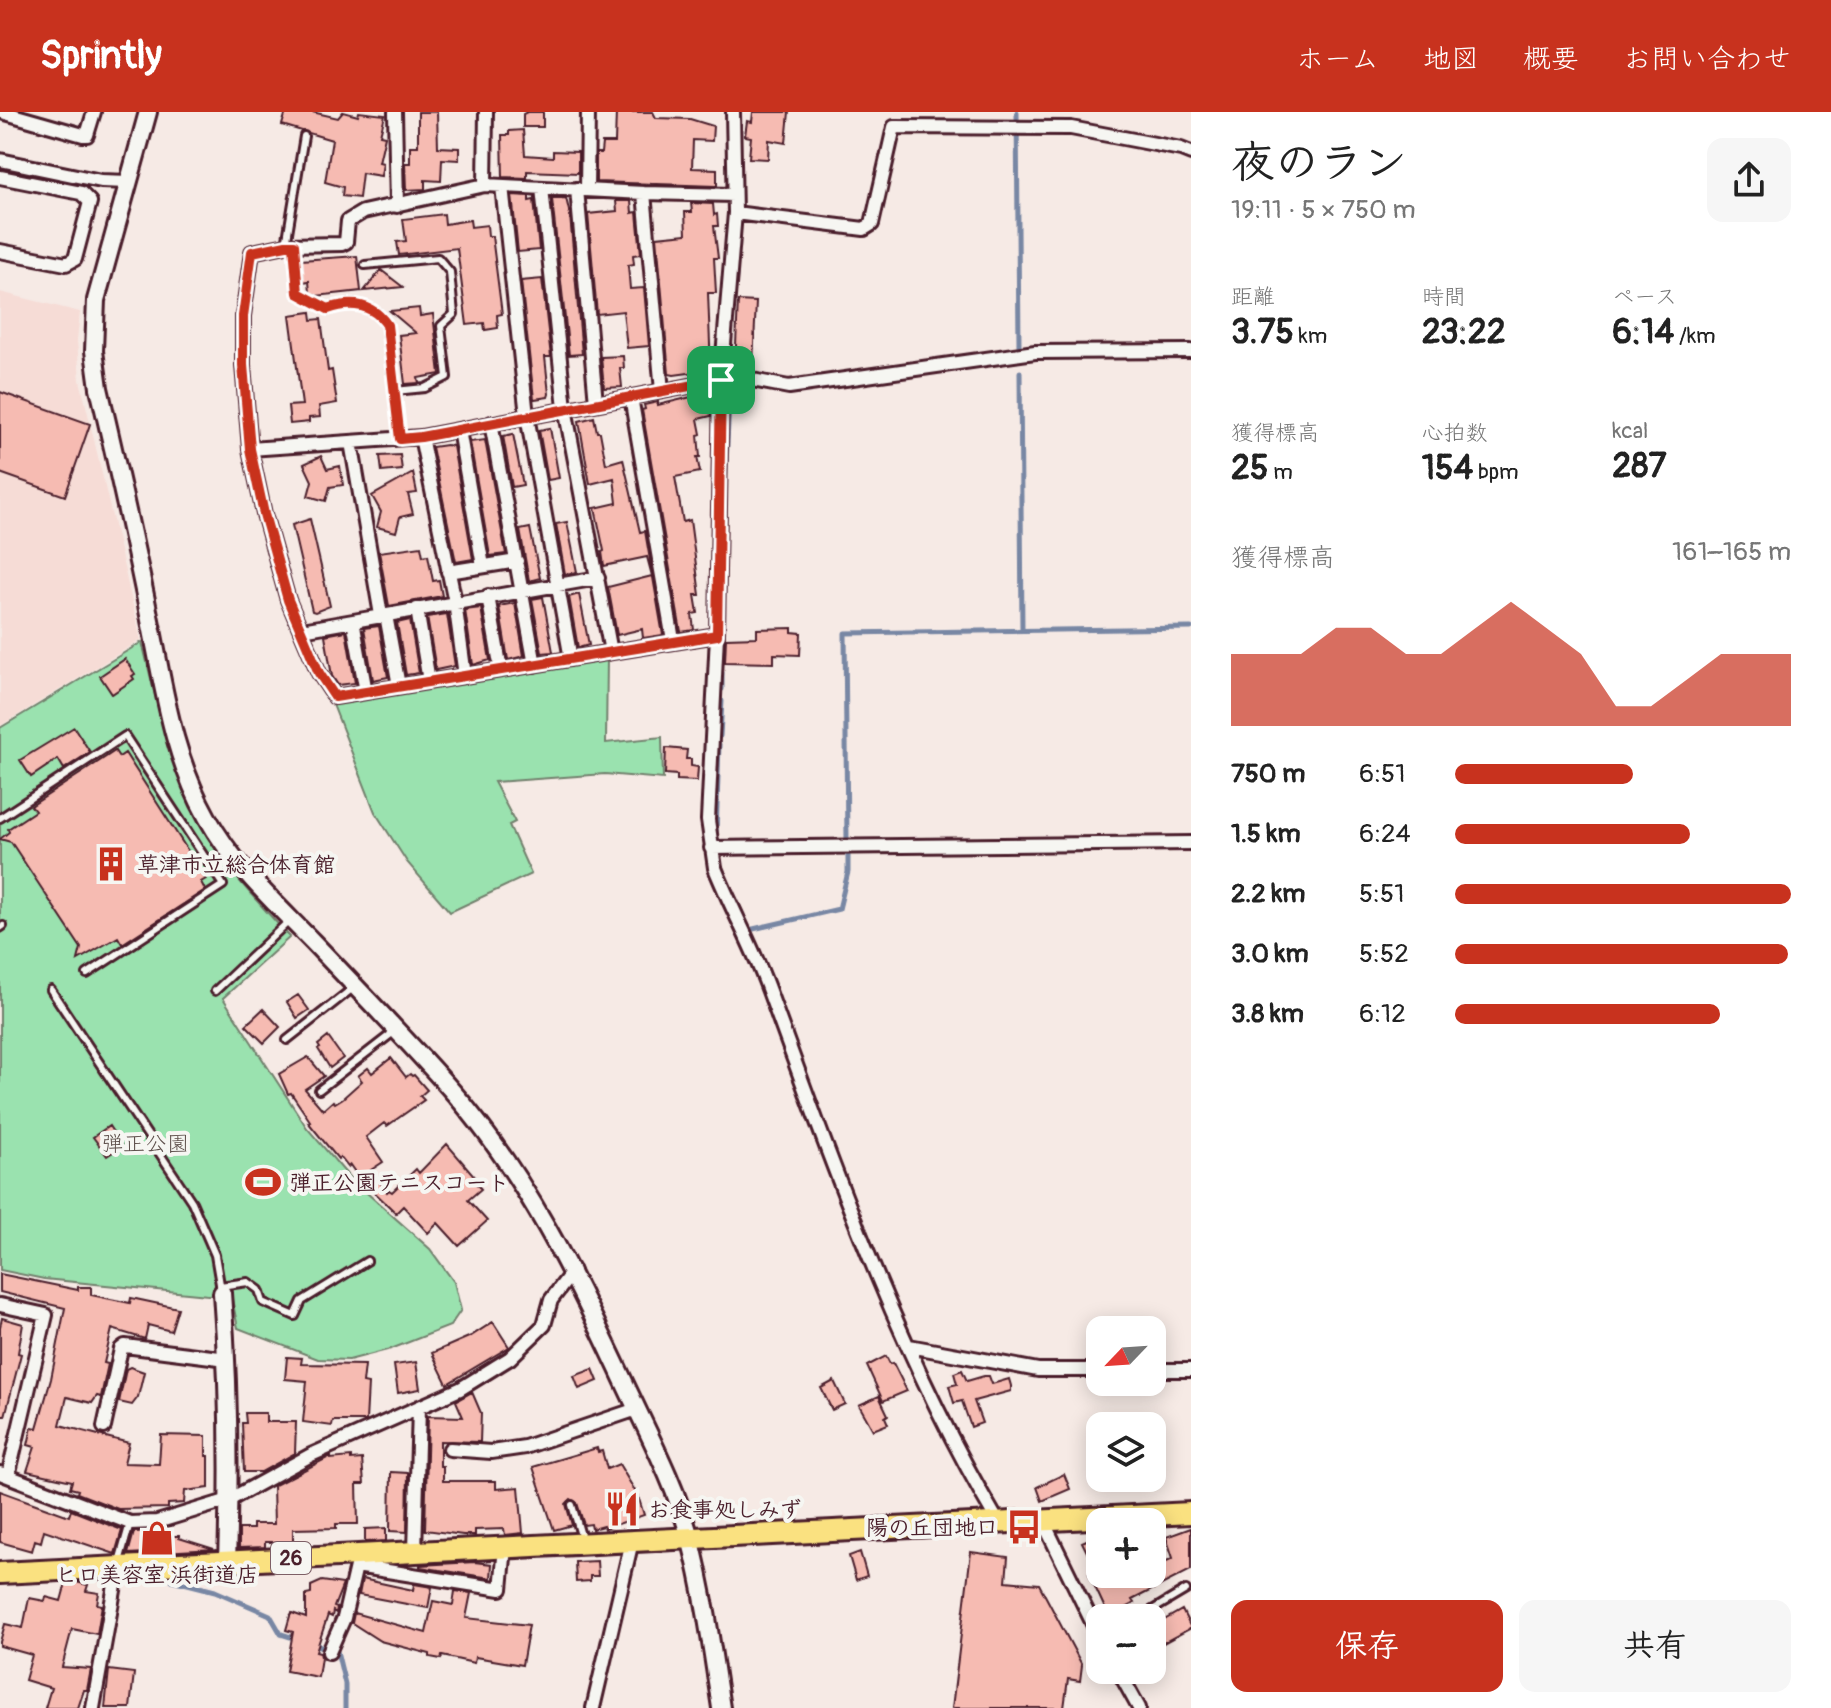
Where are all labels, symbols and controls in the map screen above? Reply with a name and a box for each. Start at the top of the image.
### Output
text: Sprintly [40,32,162,80]
text: ホーム [1296,42,1379,77]
text: 地図 [1423,42,1479,77]
text: 概要 [1523,42,1579,77]
text: お問い合わせ [1623,42,1791,77]
text: 夜のラン [1231,136,1407,191]
button: share [1707,138,1791,222]
text: 19:11 · 5 × 750 m [1231,194,1416,226]
text: 距離 [1231,283,1275,311]
text: 時間 [1422,283,1466,311]
text: ペース [1612,283,1677,311]
text: 3.75 [1231,311,1294,354]
text: 23:22 [1422,311,1506,354]
text: 6:14 [1612,311,1674,354]
text: km [1294,322,1327,350]
text: /km [1674,322,1716,350]
pin [687,346,755,414]
icon: arrive [699,358,743,402]
text: kcal [1612,417,1648,445]
text: 獲得標高 [1231,419,1319,447]
text: 心拍数 [1422,419,1488,447]
text: 287 [1612,445,1666,488]
text: 25 [1231,447,1268,490]
text: 154 [1422,447,1473,490]
text: m [1268,458,1293,486]
text: bpm [1473,458,1519,486]
text: 161–165 m [1672,536,1791,568]
text: 獲得標高 [1231,542,1335,574]
text: 750 m [1231,758,1305,790]
text: 6:51 [1359,758,1405,790]
text: 1.5 km [1231,818,1301,850]
text: 6:24 [1359,818,1411,850]
building icon: 草津市立総合体育館 [92,845,130,883]
place label: 草津市立総合体育館 [137,851,335,879]
text: 2.2 km [1231,878,1305,910]
text: 5:51 [1359,878,1404,910]
text: 3.0 km [1231,938,1309,970]
text: 5:52 [1359,938,1409,970]
text: 3.8 km [1231,998,1304,1030]
text: 6:12 [1359,998,1406,1030]
park label: 弾正公園 [101,1130,189,1158]
sports icon: 弾正公園テニスコート [244,1163,282,1201]
place label: 弾正公園テニスコート [289,1169,509,1197]
north arrow [1086,1316,1166,1396]
map controls [1086,1316,1166,1684]
button: layers [1086,1412,1166,1492]
restaurant icon: お食事処しみず [603,1490,641,1528]
place label: お食事処しみず [648,1496,802,1524]
bus stop icon: 陽の丘団地口 [1005,1508,1043,1546]
button: + [1086,1508,1166,1588]
place label: 陽の丘団地口 [866,1514,998,1542]
shop icon: ヒロ美容室 浜街道店 [138,1519,176,1557]
road number: 26 [271,1542,311,1574]
place label: ヒロ美容室 浜街道店 [56,1561,258,1589]
button: 保存 [1231,1600,1503,1692]
button: 共有 [1519,1600,1791,1692]
button: − [1086,1604,1166,1684]

